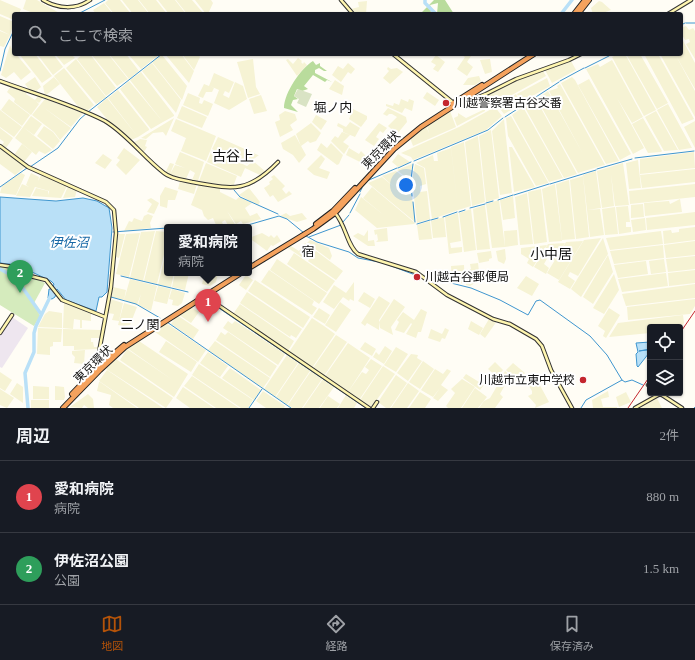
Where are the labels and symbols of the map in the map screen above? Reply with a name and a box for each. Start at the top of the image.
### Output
place label: 川越警察署古谷交番 [454,96,562,110]
marker: 川越警察署古谷交番 [441,98,451,108]
district label: 堀ノ内 [313,100,353,115]
street label: 東京環状 [359,128,403,172]
district label: 古谷上 [212,149,254,164]
your location [396,175,416,195]
water label: 伊佐沼 [49,235,90,250]
district label: 宿 [301,244,315,259]
district label: 小中居 [530,247,572,262]
pin: 2 [7,260,33,293]
place label: 川越古谷郵便局 [425,270,509,284]
marker: 川越古谷郵便局 [412,272,422,282]
pin: 1 [195,289,221,322]
district label: 二ノ関 [120,317,160,332]
street label: 東京環状 [71,342,115,386]
place label: 川越市立東中学校 [479,373,575,387]
marker: 川越市立東中学校 [578,375,588,385]

